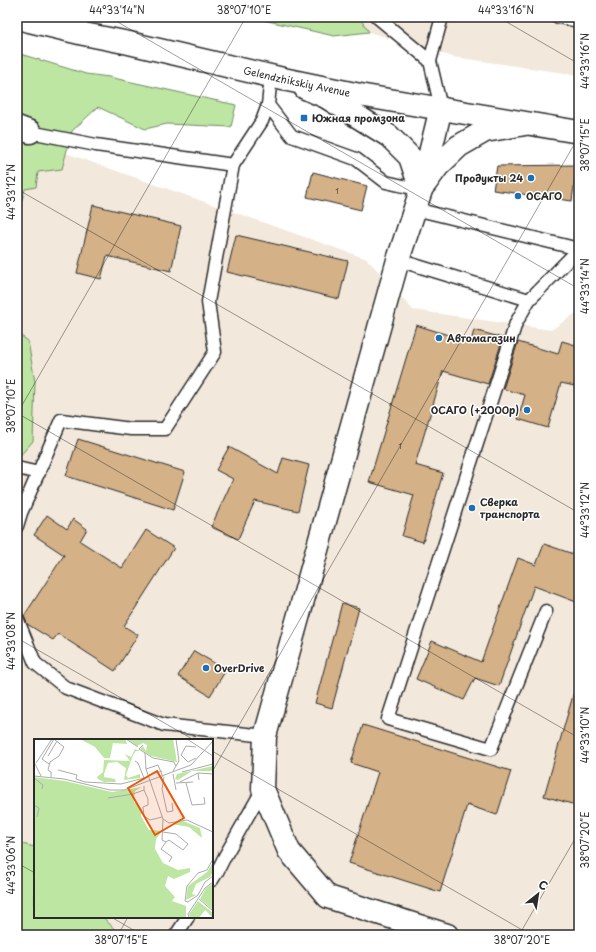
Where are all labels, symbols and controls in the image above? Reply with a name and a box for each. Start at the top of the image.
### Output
text: 44°33'14"N [89,2,145,17]
text: 38°07'10"E [217,2,271,17]
text: 44°33'16"N [478,2,534,17]
text: 44°33'16"N [577,33,592,89]
street label: Gelendzhikskiy Avenue [242,62,352,100]
place label: Южная промзона [312,110,405,125]
marker: Южная промзона [299,113,309,123]
text: 38°07'15"E [577,118,592,172]
text: 44°33'12"N [3,164,18,220]
place label: Продукты 24 [455,170,523,185]
marker: Продукты 24 [526,173,536,183]
house number: 1 [335,185,339,197]
place label: ОСАГО [526,188,562,203]
marker: ОСАГО [513,191,523,201]
text: 44°33'14"N [577,258,592,314]
place label: Автомагазин [447,330,516,345]
marker: Автомагазин [434,333,444,343]
text: 38°07'10"E [3,379,18,433]
place label: ОСАГО (+2000р) [431,402,519,417]
marker: ОСАГО (+2000р) [522,405,532,415]
house number: 1 [398,440,402,452]
text: 44°33'12"N [577,482,592,538]
place label: Сверка транспорта [480,494,540,521]
marker: Сверка транспорта [467,503,477,513]
text: 44°33'08"N [3,612,18,670]
place label: OverDrive [214,660,265,675]
marker: OverDrive [201,663,211,673]
text: 44°33'10"N [577,707,592,763]
inset map [34,739,213,918]
text: 38°07'20"E [577,812,592,868]
text: 44°33'06"N [3,835,18,894]
north arrow [518,874,558,914]
text: С [535,875,551,894]
text: 38°07'15"E [94,932,148,947]
text: 38°07'20"E [494,932,550,947]

